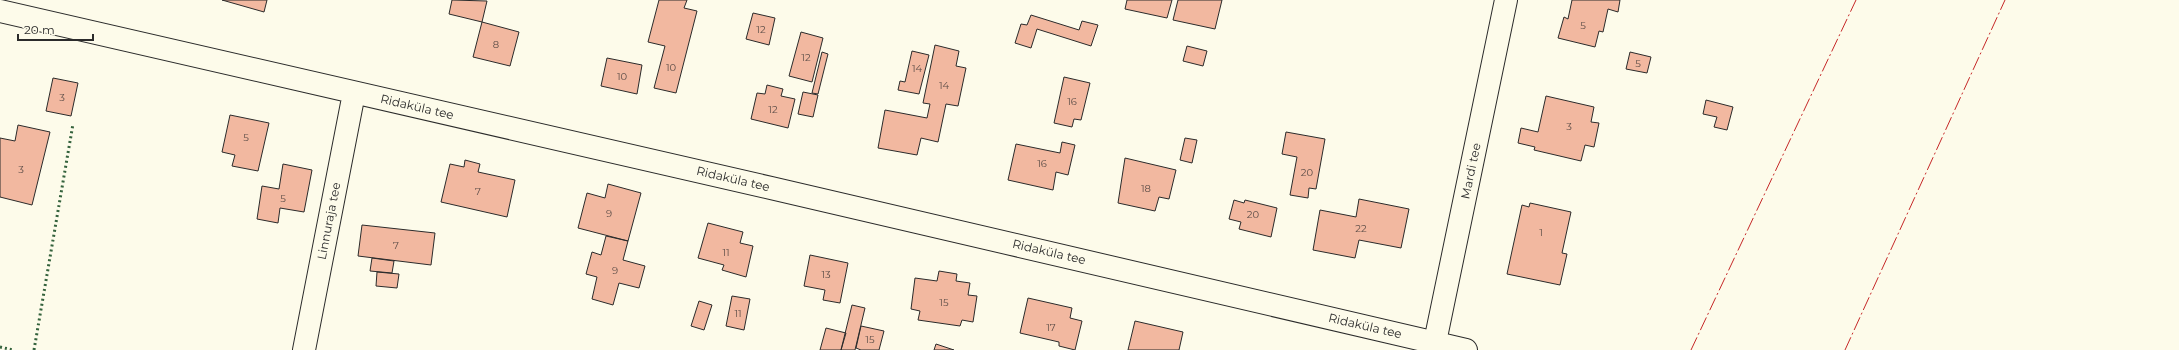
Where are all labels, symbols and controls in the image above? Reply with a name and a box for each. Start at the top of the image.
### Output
scale bar [18,16,93,42]
house number: 5 [1580,19,1586,32]
text: 20 m [24,22,55,37]
house number: 12 [756,23,766,36]
house number: 8 [493,38,499,51]
house number: 12 [801,51,811,64]
house number: 5 [1635,57,1641,70]
house number: 10 [666,61,676,74]
house number: 14 [912,62,922,75]
house number: 10 [617,70,627,83]
house number: 14 [939,79,949,92]
house number: 3 [59,91,65,104]
street label: Ridaküla tee [379,91,455,122]
house number: 16 [1067,95,1077,108]
house number: 12 [768,103,778,116]
house number: 3 [1566,120,1572,133]
house number: 5 [243,131,249,144]
street label: Mardi tee [1457,142,1484,200]
house number: 16 [1037,157,1047,170]
house number: 3 [18,163,24,176]
street label: Ridaküla tee [695,163,771,194]
house number: 20 [1301,166,1314,179]
street label: Linnuraja tee [314,181,343,261]
house number: 18 [1141,182,1151,195]
house number: 7 [475,185,481,198]
house number: 5 [280,192,286,205]
house number: 9 [606,207,612,220]
house number: 20 [1247,208,1260,221]
house number: 22 [1355,222,1367,235]
house number: 1 [1539,226,1543,239]
street label: Ridaküla tee [1011,236,1087,267]
house number: 7 [393,239,399,252]
house number: 11 [722,246,730,259]
house number: 9 [612,264,618,277]
house number: 13 [821,268,831,281]
house number: 15 [939,296,949,309]
house number: 11 [734,307,742,320]
street label: Ridaküla tee [1327,310,1403,341]
house number: 17 [1046,321,1056,334]
house number: 15 [865,333,875,346]

